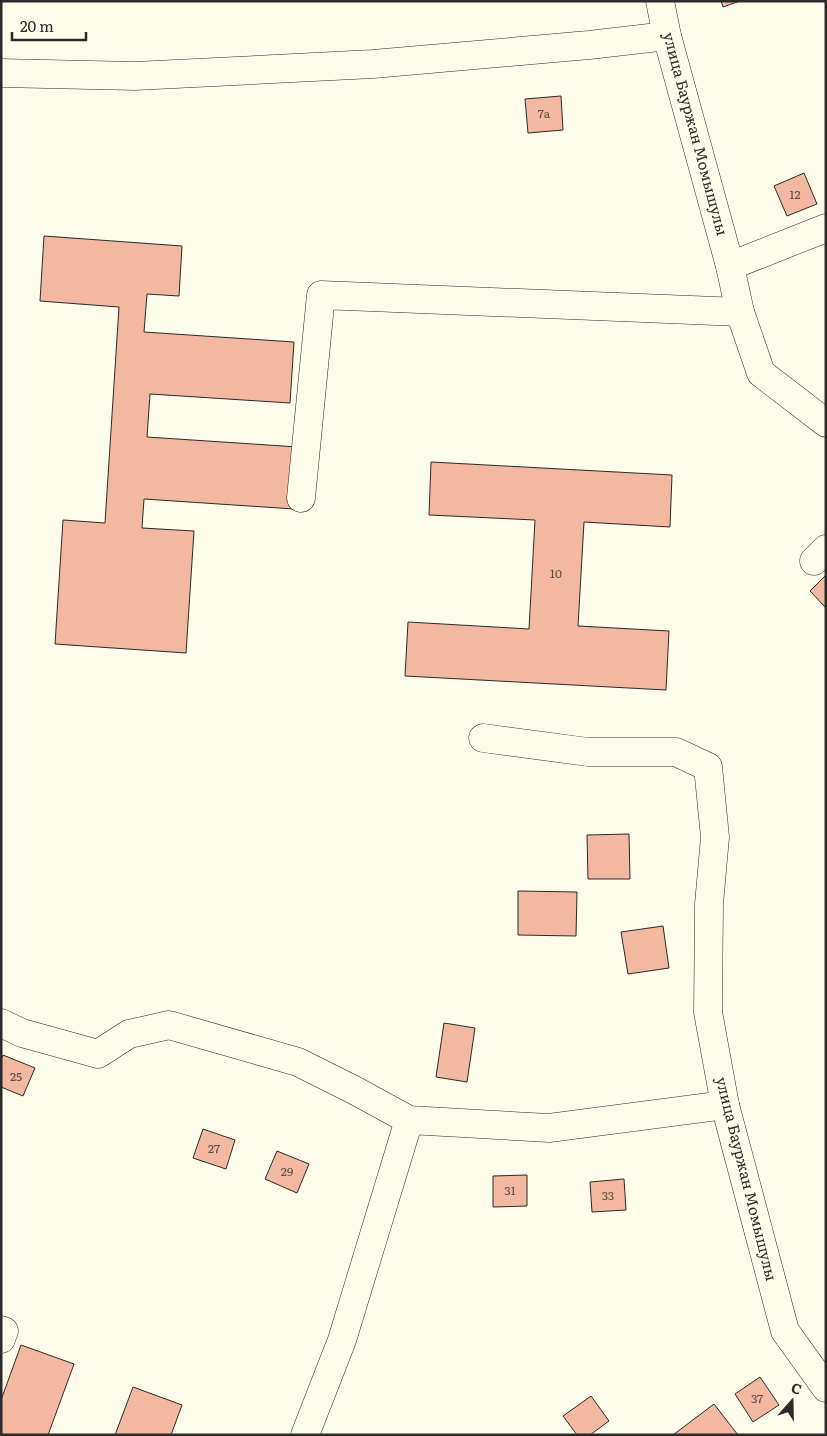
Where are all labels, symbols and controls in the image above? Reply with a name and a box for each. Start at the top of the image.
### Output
scale bar [12,10,86,42]
text: 20 m [20,14,54,37]
street label: улица Бауржан Момышулы [658,29,735,238]
house number: 7а [538,104,551,122]
house number: 12 [790,185,800,203]
house number: 10 [550,564,562,582]
house number: 25 [10,1067,22,1085]
street label: улица Бауржан Момышулы [711,1074,784,1283]
house number: 27 [208,1139,220,1157]
house number: 29 [281,1162,293,1180]
house number: 31 [504,1181,516,1199]
house number: 33 [602,1186,614,1204]
north arrow [767,1376,817,1426]
text: С [789,1377,805,1399]
house number: 37 [751,1389,763,1407]

